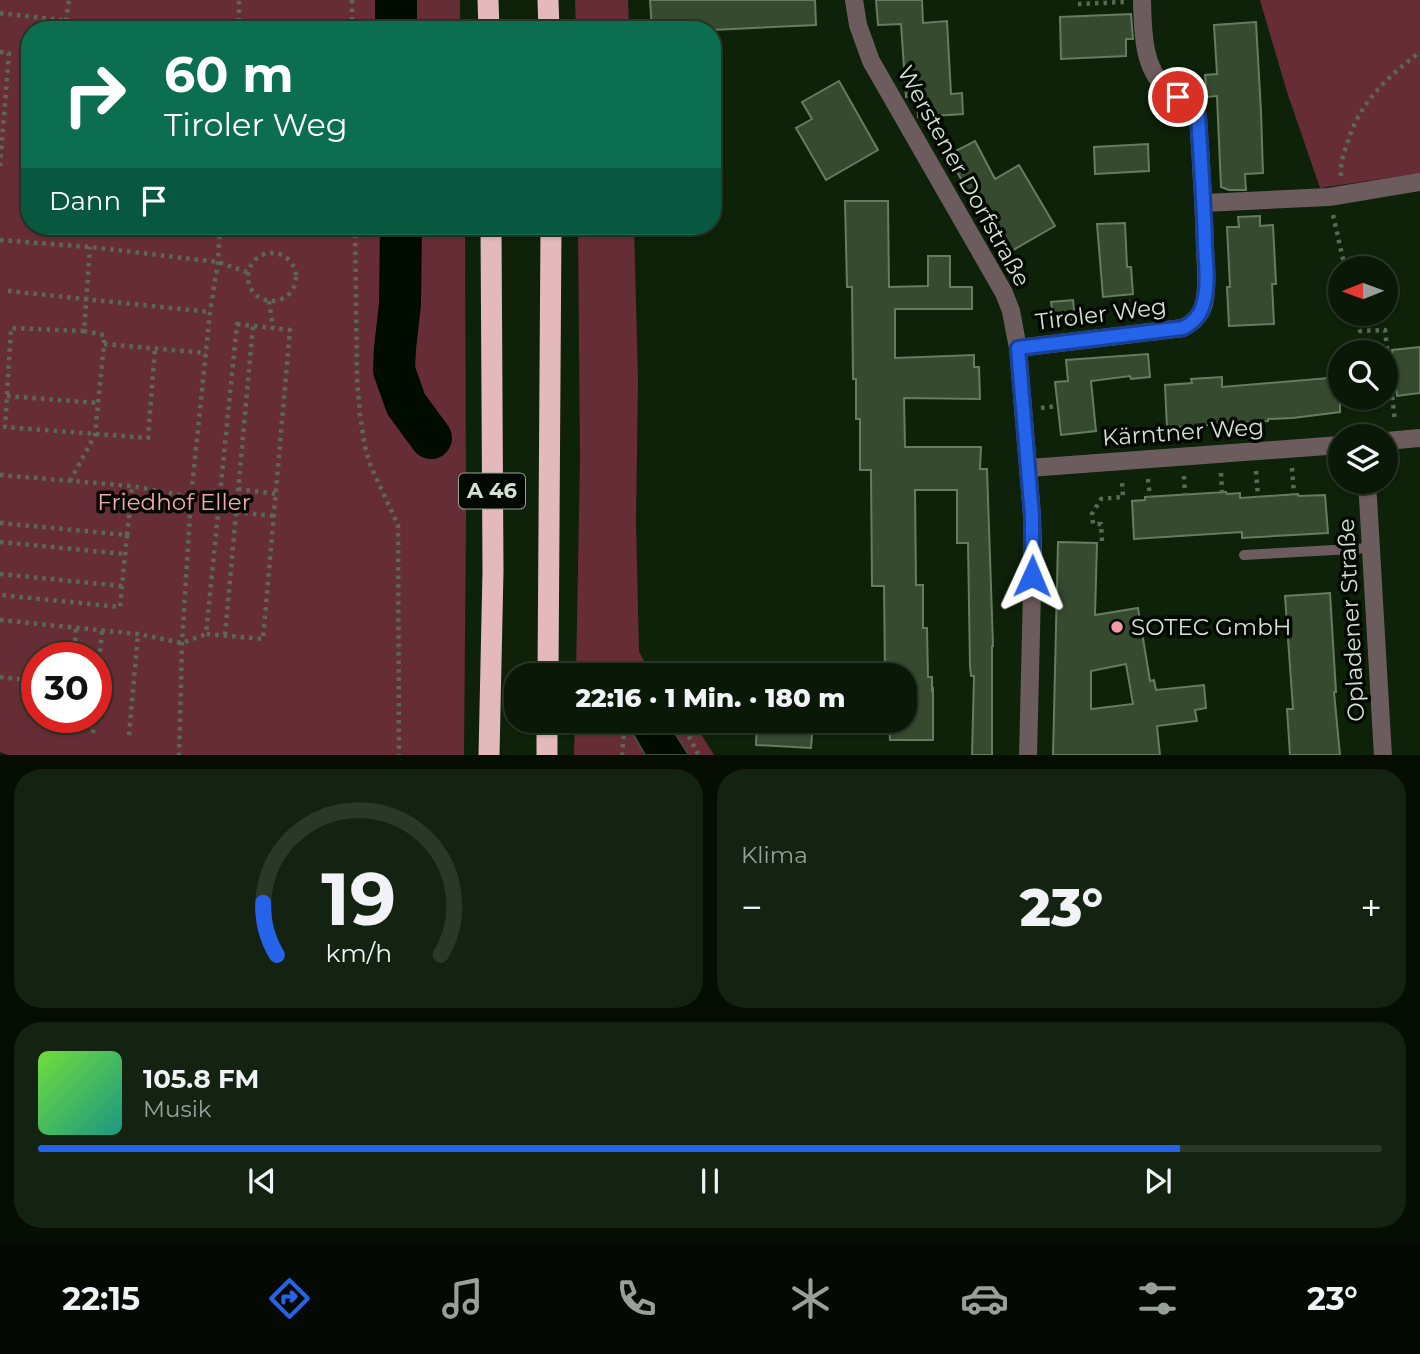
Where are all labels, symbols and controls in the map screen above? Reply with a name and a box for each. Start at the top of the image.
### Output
text: 60 m [164,45,294,104]
icon: right [49,49,140,140]
street label: Werstener Dorfstraße [892,61,1036,291]
pin [1148,67,1208,127]
icon: arrive [1159,78,1197,116]
text: Tiroler Weg [164,105,348,144]
icon: arrive [135,182,173,220]
text: Dann [49,185,121,217]
north arrow [1328,256,1398,326]
map controls [1328,256,1398,494]
street label: Tiroler Weg [1034,292,1168,336]
button: search [1328,340,1398,410]
street label: Kärntner Weg [1101,412,1265,452]
button: layers [1328,424,1398,494]
road number: A 46 [459,474,525,508]
park label: Friedhof Eller [97,488,251,516]
street label: Opladener Straße [1332,518,1370,722]
position arrow [995,539,1069,613]
place label: SOTEC GmbH [1131,613,1292,641]
marker: SOTEC GmbH [1109,619,1125,635]
speed limit sign: 30 [21,642,112,733]
text: 22:16 · 1 Min. · 180 m [576,682,845,714]
text: Klima [741,841,808,869]
text: 19 [321,855,396,943]
text: 23° [1020,876,1103,939]
text: − [741,884,763,931]
text: + [1360,884,1382,931]
text: km/h [325,937,392,967]
text: 105.8 FM [143,1063,259,1095]
text: Musik [143,1095,212,1123]
icon: previous [243,1162,281,1200]
icon: pause [691,1162,729,1200]
icon: next [1139,1162,1177,1200]
icon: directions [265,1274,314,1323]
icon: music [438,1274,487,1323]
icon: phone [612,1274,661,1323]
icon: climate [786,1274,835,1323]
icon: car [960,1274,1009,1323]
icon: filters [1133,1274,1182,1323]
text: 22:15 [62,1279,140,1318]
text: 23° [1307,1279,1358,1318]

